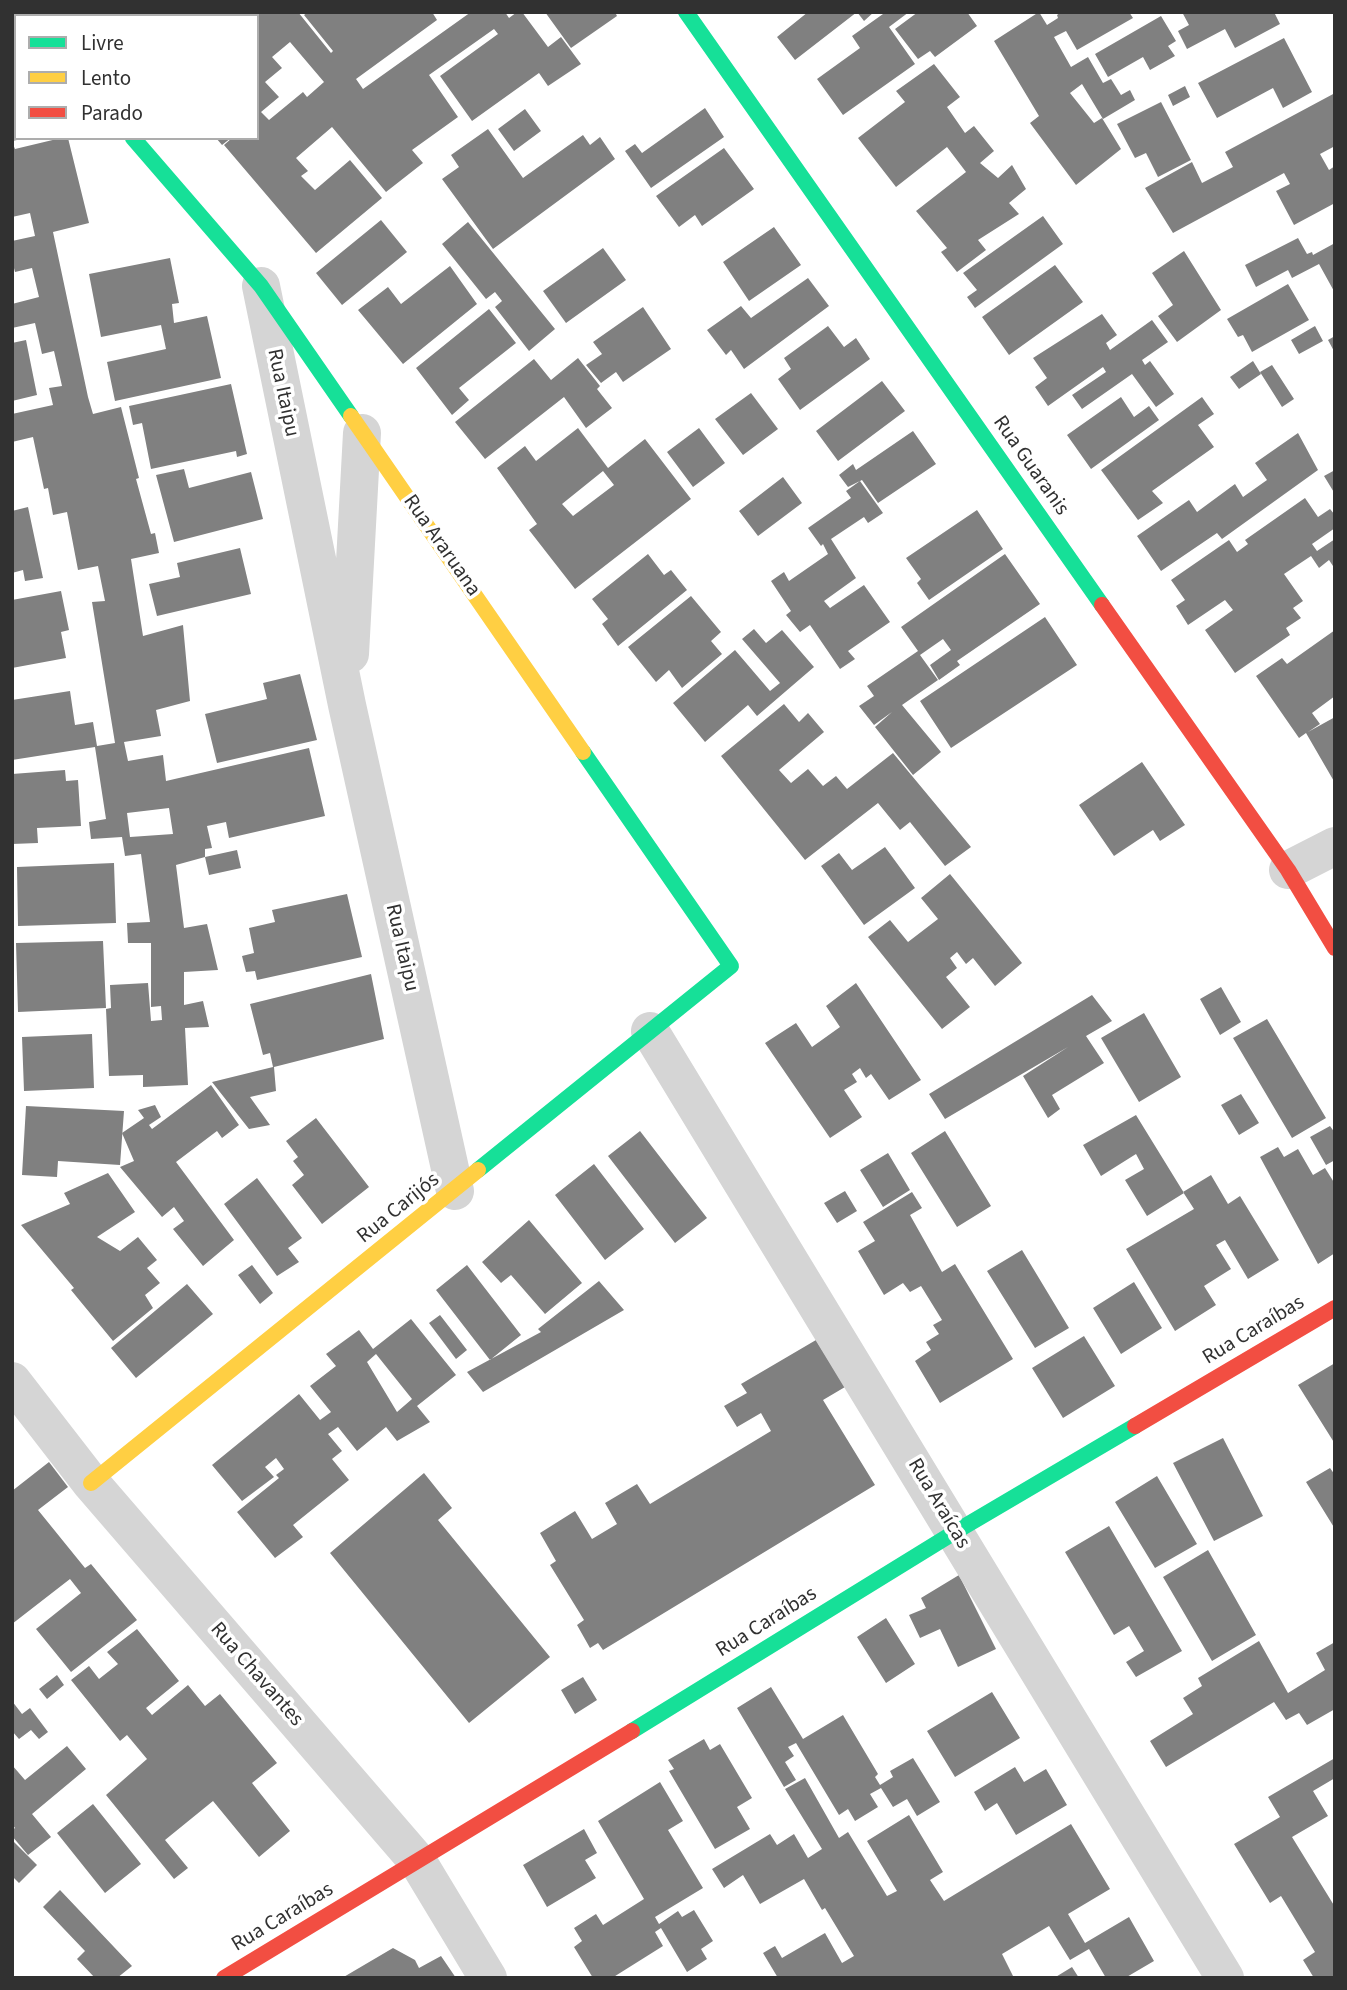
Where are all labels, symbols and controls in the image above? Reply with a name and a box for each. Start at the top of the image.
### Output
legend [14,14,259,140]
text: Livre [81,28,124,58]
text: Lento [81,63,131,93]
text: Parado [81,98,143,128]
street label: Rua Itaipu [260,347,304,439]
street label: Rua Guaranis [986,411,1074,521]
street label: Rua Araruana [397,490,485,602]
street label: Rua Itaipu [379,902,423,994]
street label: Rua Carijós [353,1168,445,1250]
street label: Rua Caraíbas [1199,1291,1309,1371]
street label: Rua Araícas [901,1454,975,1554]
street label: Rua Caraíbas [712,1582,822,1664]
street label: Rua Chavantes [204,1618,308,1732]
street label: Rua Caraíbas [228,1878,338,1958]

